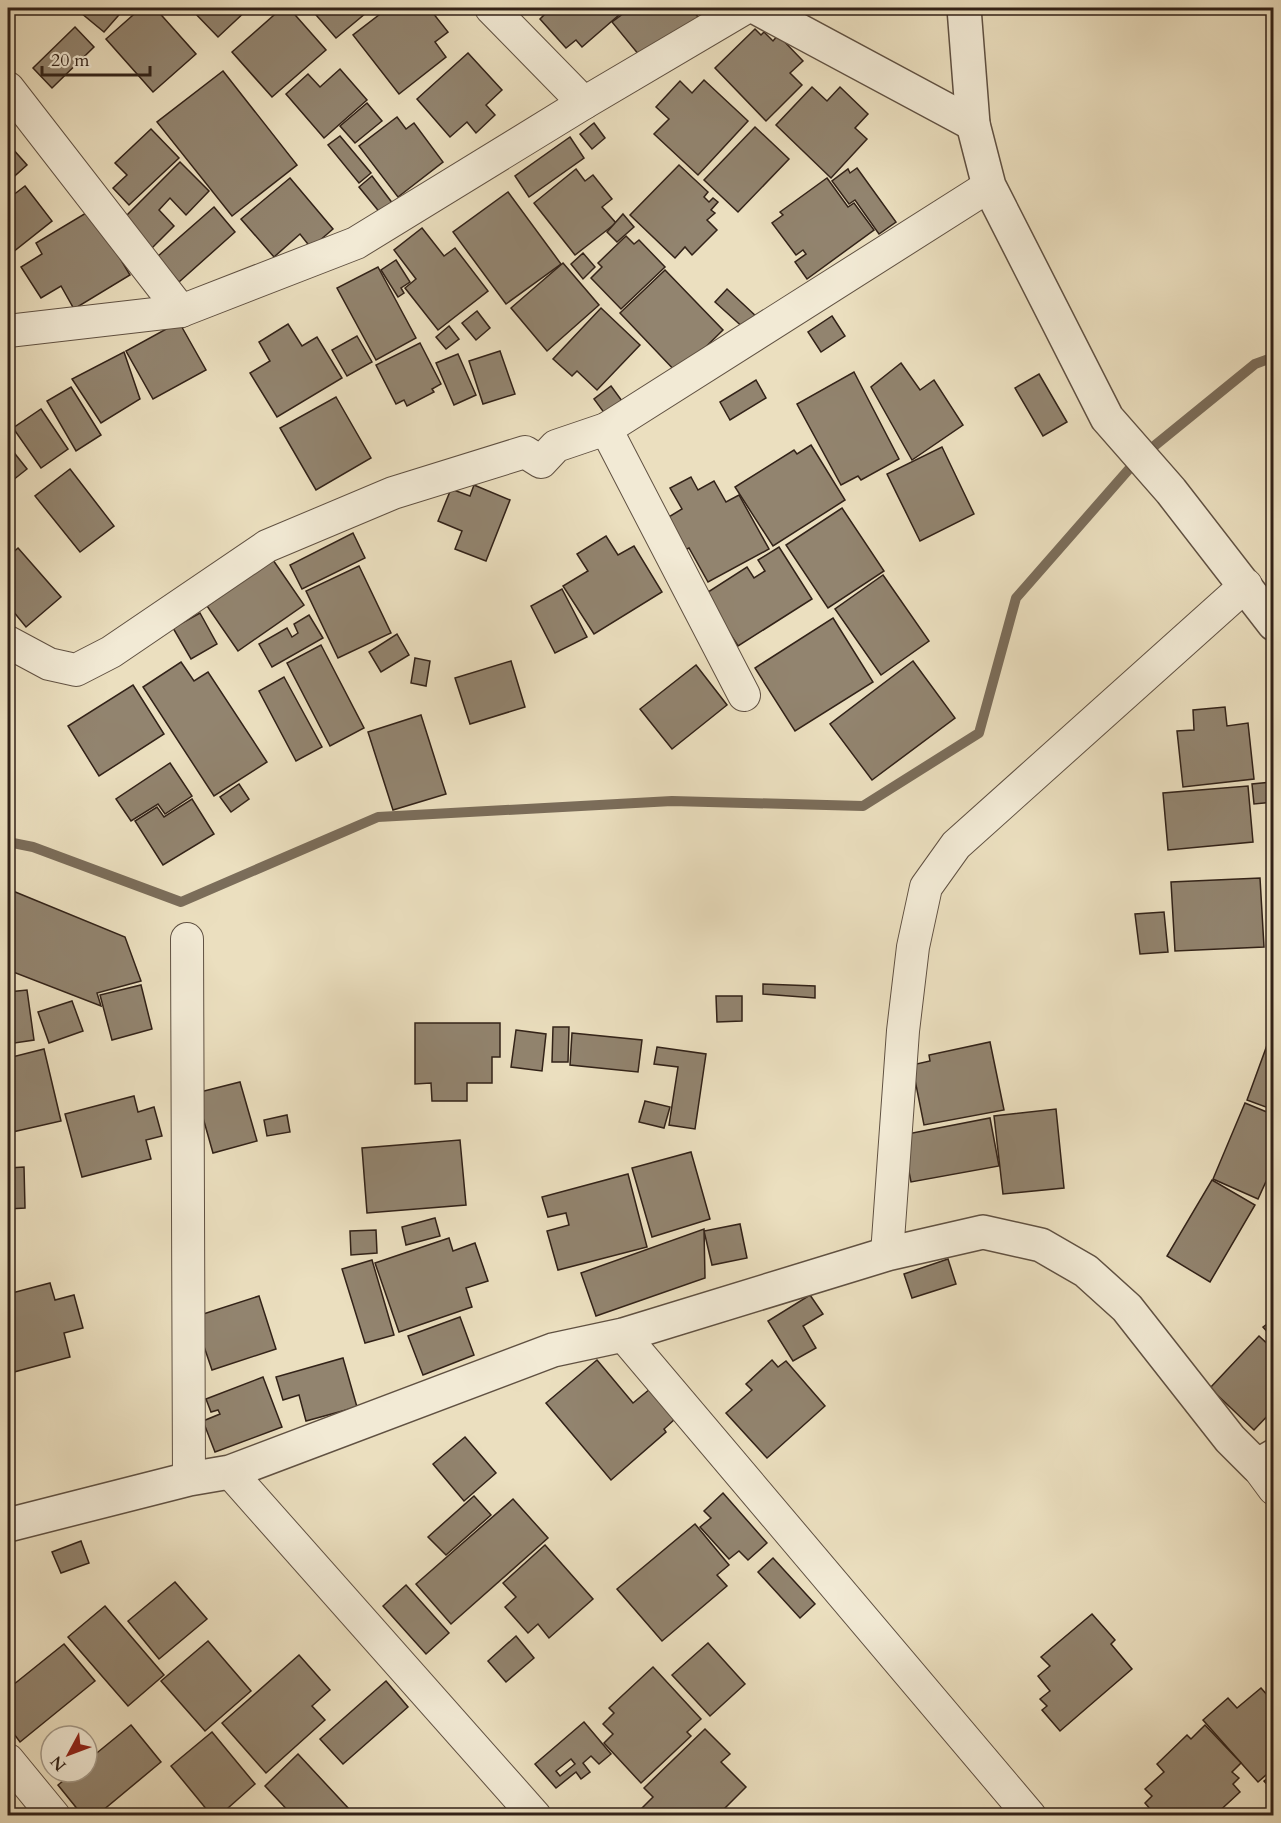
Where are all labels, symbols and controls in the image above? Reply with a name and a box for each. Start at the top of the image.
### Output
scale bar [42,39,150,77]
text: 20 m [51,48,90,73]
north arrow [39,1724,99,1784]
text: N [46,1751,71,1776]

